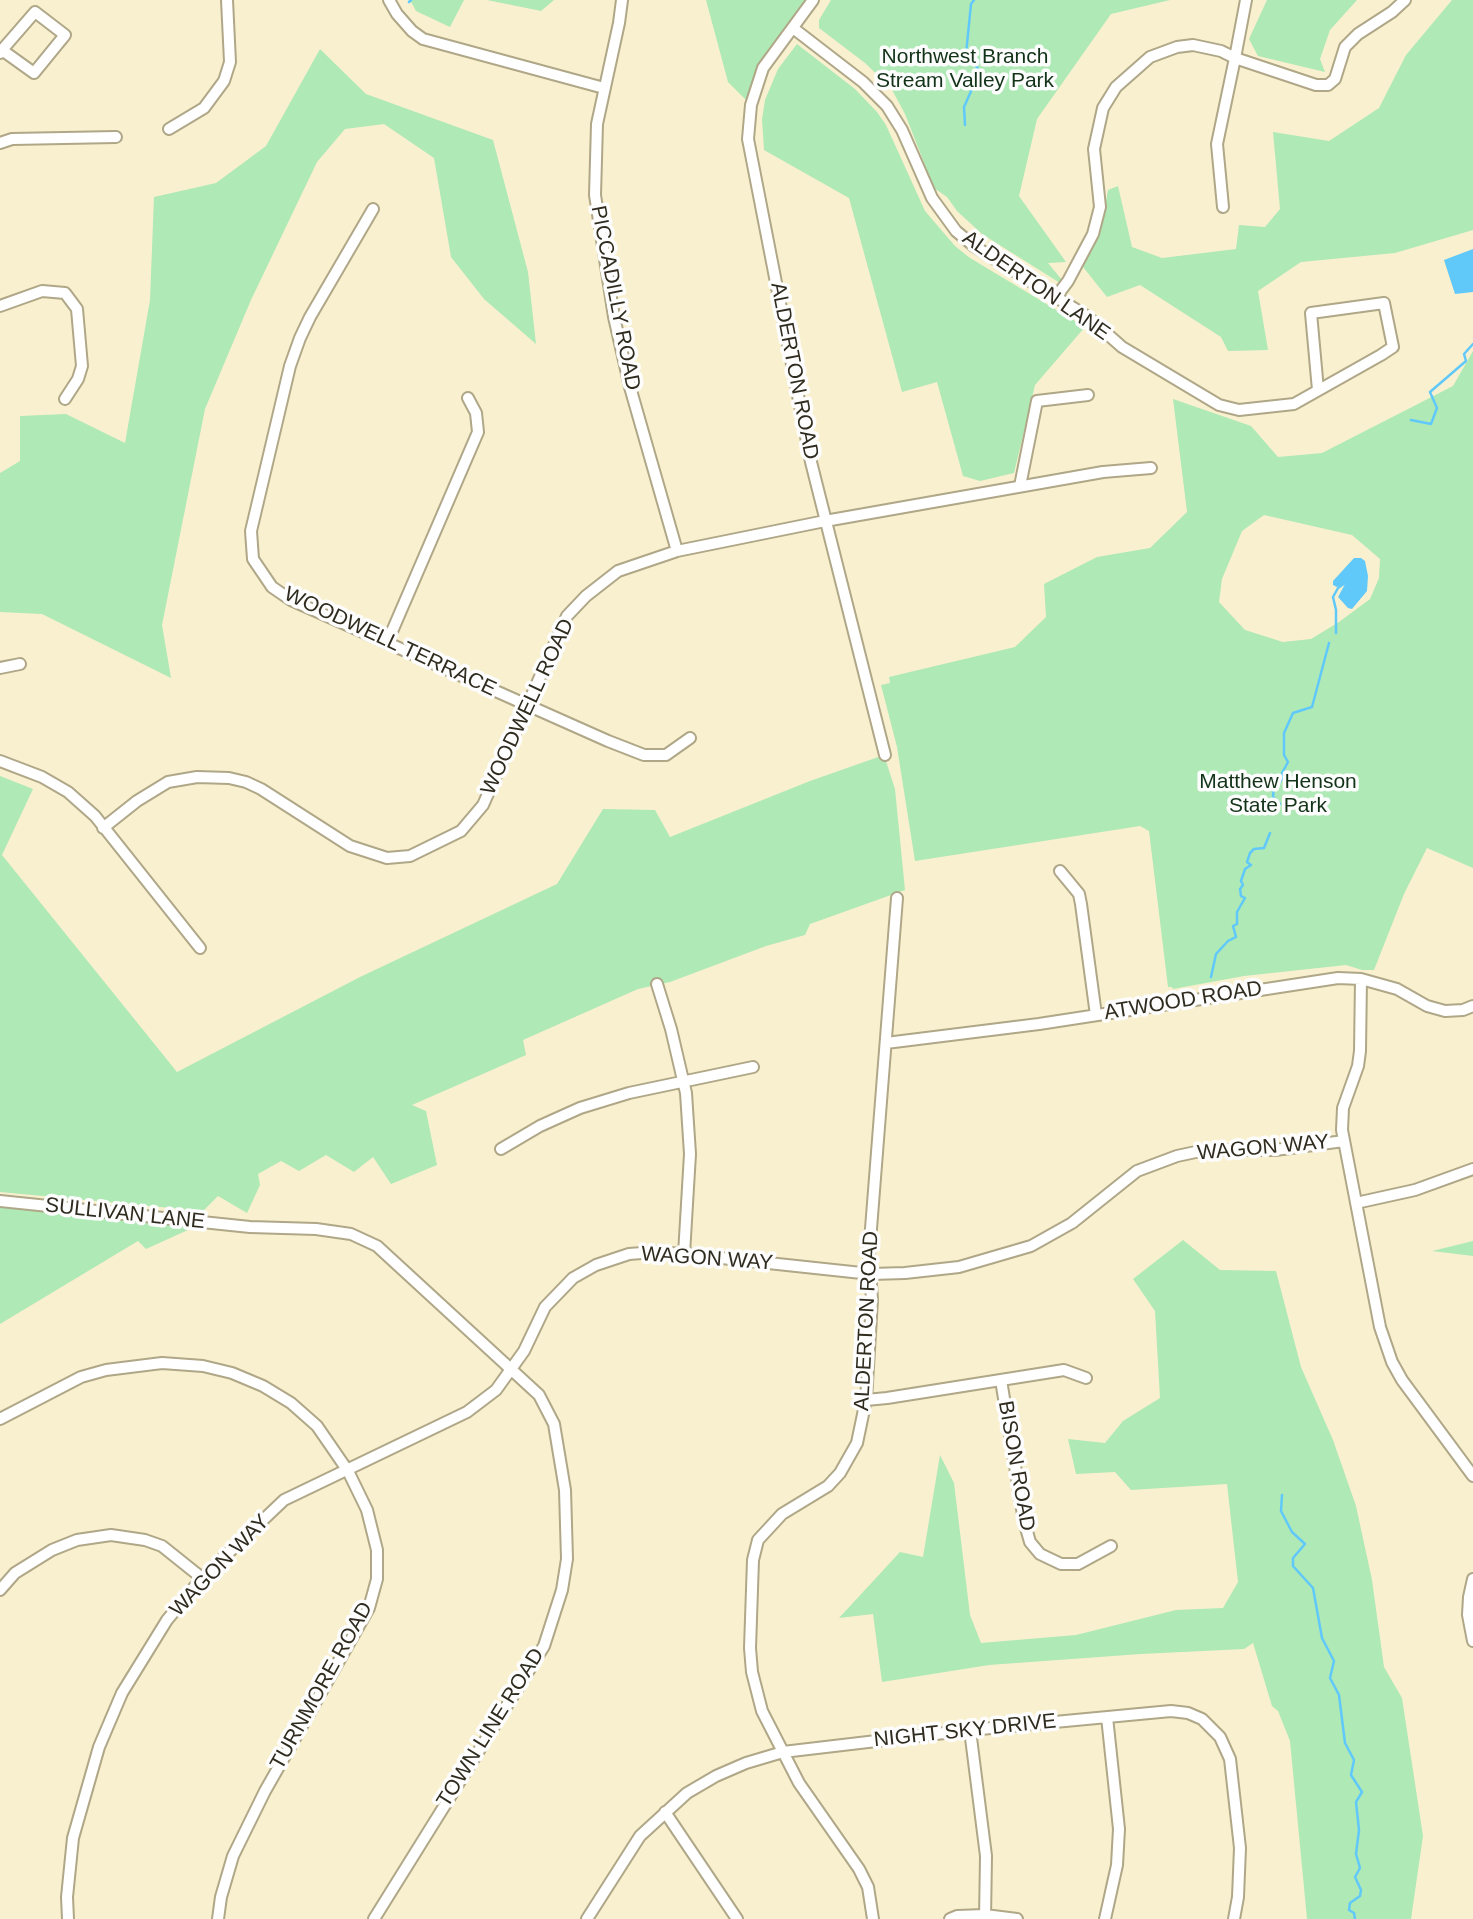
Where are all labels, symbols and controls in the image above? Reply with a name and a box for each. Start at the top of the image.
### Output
park label: Northwest Branch Stream Valley Park [876,44,1054,94]
street label: PICCADILLY ROAD [585,204,645,392]
street label: ALDERTON LANE [957,226,1115,346]
street label: ALDERTON ROAD [764,280,824,462]
street label: WOODWELL TERRACE [280,582,500,702]
street label: WOODWELL ROAD [476,615,580,799]
park label: Matthew Henson State Park [1199,769,1357,819]
street label: ATWOOD ROAD [1102,976,1264,1026]
street label: WAGON WAY [1196,1130,1330,1166]
street label: SULLIVAN LANE [44,1193,206,1235]
street label: ALDERTON ROAD [850,1230,884,1412]
street label: WAGON WAY [640,1242,774,1276]
street label: BISON ROAD [992,1399,1040,1533]
street label: WAGON WAY [165,1510,275,1622]
street label: TURNMORE ROAD [265,1598,379,1774]
street label: TOWN LINE ROAD [432,1644,550,1812]
street label: NIGHT SKY DRIVE [873,1709,1057,1753]

